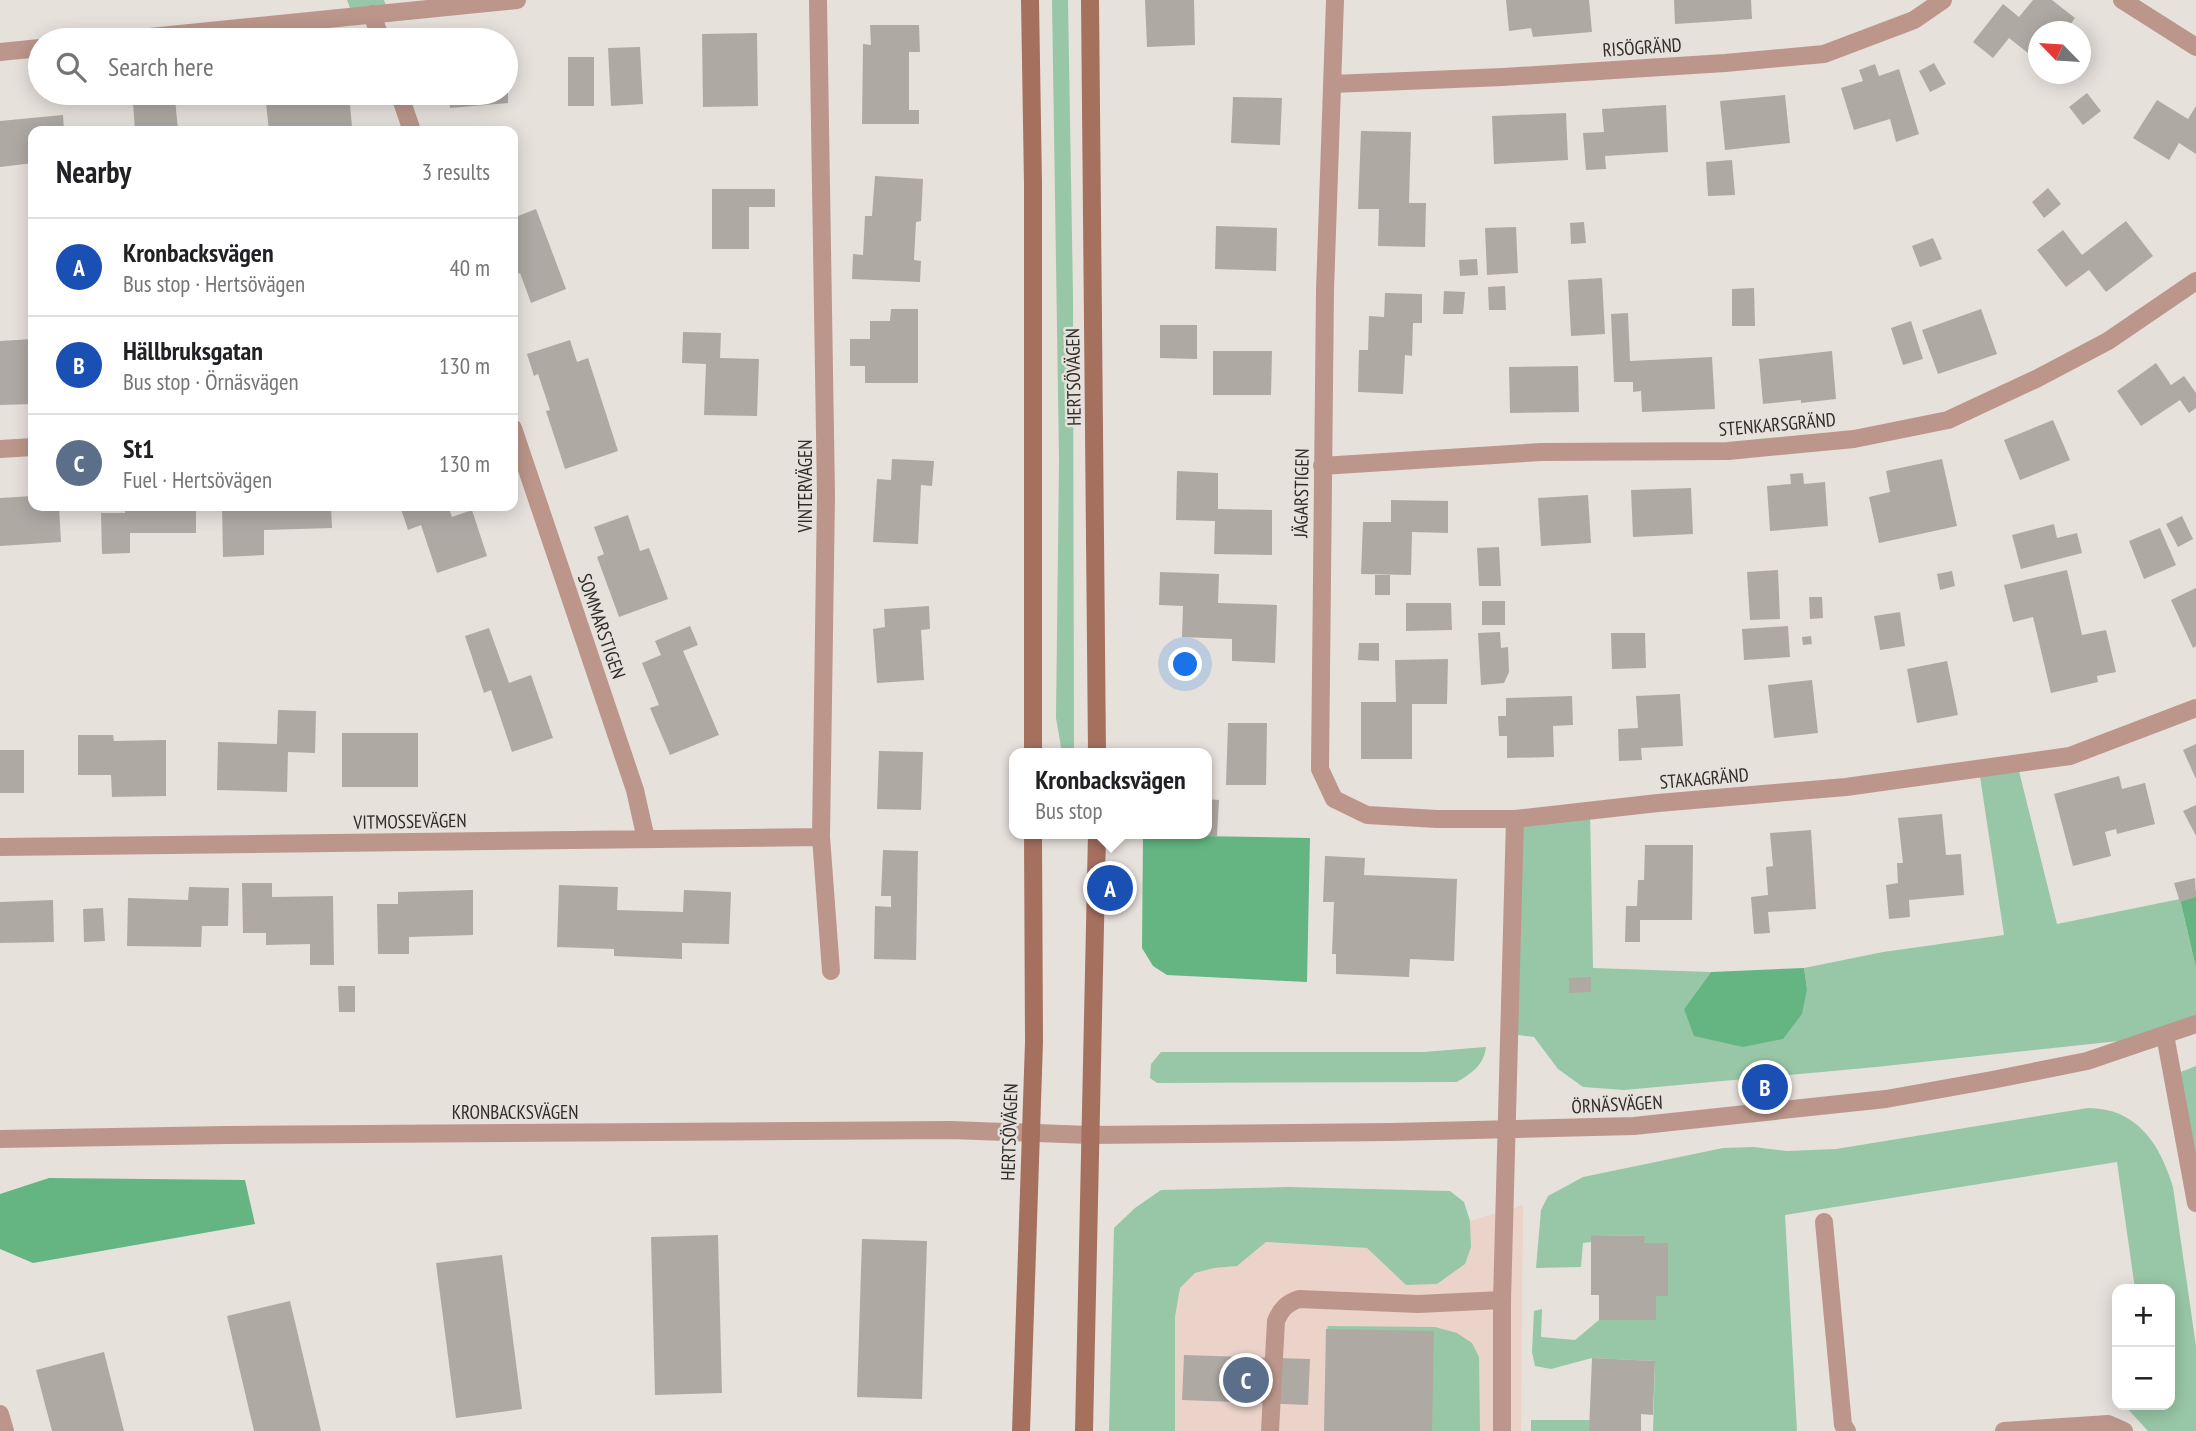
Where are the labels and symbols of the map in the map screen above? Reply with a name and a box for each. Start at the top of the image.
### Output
north arrow [2028,21,2091,84]
street label: RISÖGRÄND [1602,32,1682,62]
street label: HERTSÖVÄGEN [1060,328,1086,426]
street label: STENKARSGRÄND [1717,407,1837,441]
street label: VINTERVÄGEN [793,440,817,533]
street label: JÄGARSTIGEN [1288,448,1314,539]
street label: SOMMARSTIGEN [573,570,631,682]
your location [1168,647,1202,681]
street label: STAKAGRÄND [1658,762,1750,794]
street label: VITMOSSEVÄGEN [352,808,467,834]
pin: A [1087,862,1133,914]
pin: B [1742,1061,1788,1113]
street label: HERTSÖVÄGEN [995,1083,1023,1181]
street label: ÖRNÄSVÄGEN [1571,1090,1663,1118]
street label: KRONBACKSVÄGEN [452,1100,578,1124]
pin: C [1223,1354,1269,1406]

